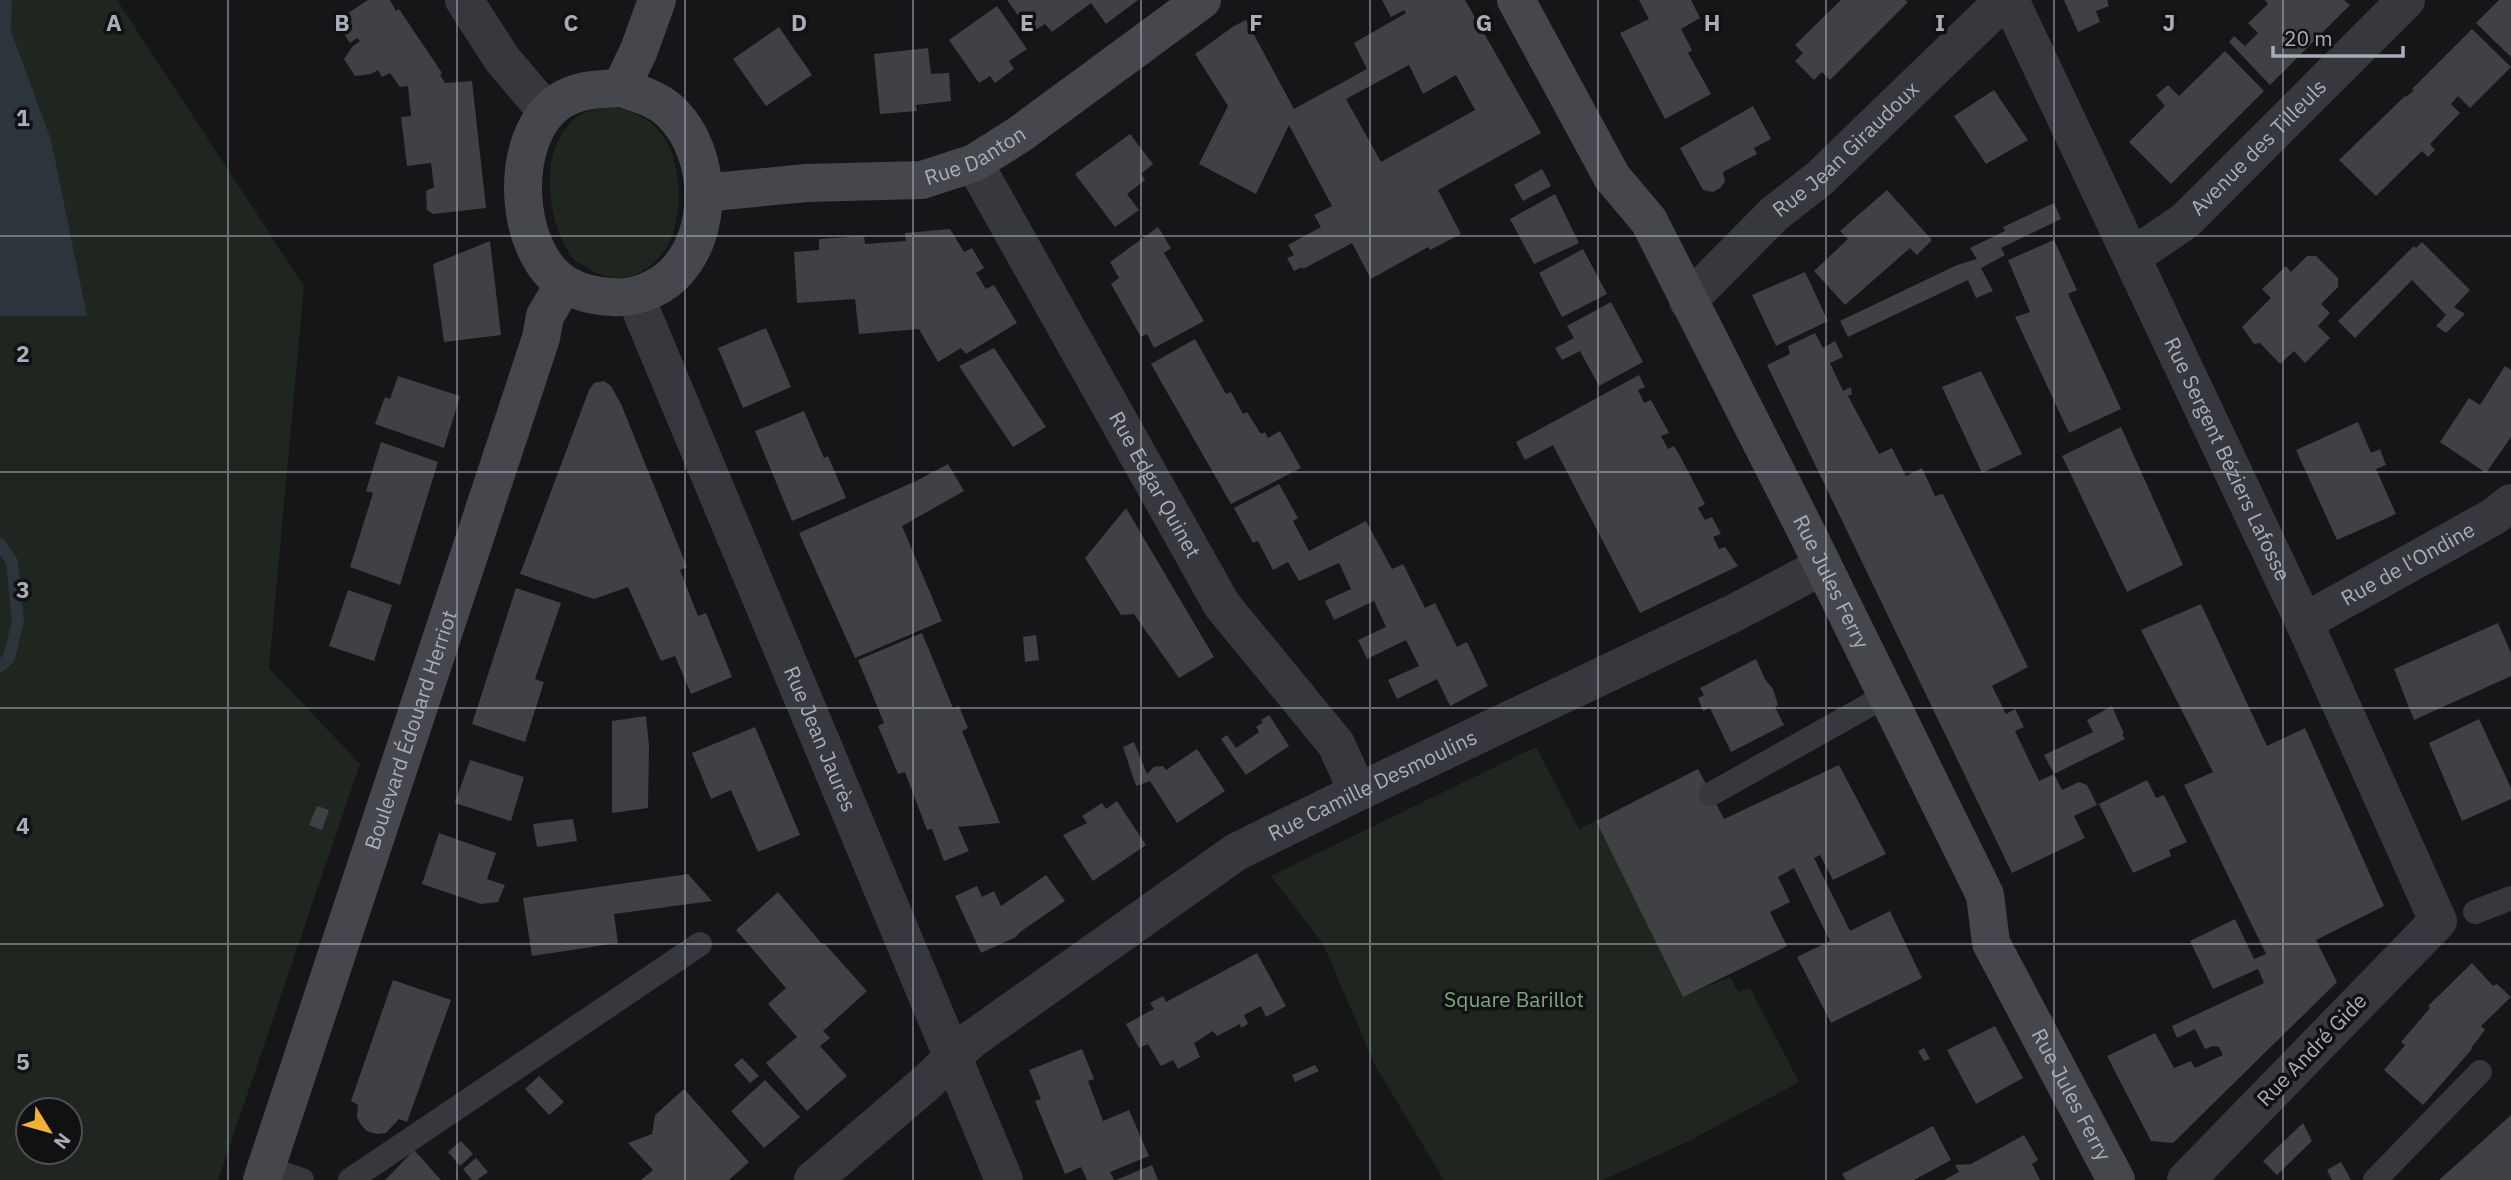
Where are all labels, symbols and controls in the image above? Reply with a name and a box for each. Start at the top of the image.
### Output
text: A [106,7,122,37]
text: B [334,7,350,37]
text: C [564,7,579,37]
text: D [791,7,807,37]
text: E [1020,7,1034,37]
text: F [1249,7,1263,37]
text: G [1476,7,1492,37]
text: H [1704,7,1720,37]
text: I [1935,7,1945,37]
text: J [2163,7,2175,37]
scale bar [2273,14,2402,58]
text: 20 m [2284,24,2333,52]
street label: Avenue des Tilleuls [2184,73,2332,221]
street label: Rue Jean Giraudoux [1766,75,1925,223]
text: 1 [16,102,30,132]
street label: Rue Danton [921,119,1031,191]
street label: Rue Sergent Béziers Lafosse [2158,332,2298,585]
text: 2 [16,338,30,368]
street label: Rue Edgar Quinet [1103,406,1208,563]
street label: Rue Jules Ferry [1787,510,1877,654]
street label: Rue de l'Ondine [2336,515,2479,612]
text: 3 [16,574,30,604]
street label: Boulevard Édouard Herriot [357,606,463,853]
street label: Rue Jean Jaurès [778,661,864,816]
street label: Rue Camille Desmoulins [1263,722,1481,847]
text: 4 [16,810,30,840]
park label: Square Barillot [1444,985,1584,1013]
street label: Rue André Gide [2250,987,2372,1112]
street label: Rue Jules Ferry [2026,1023,2119,1166]
text: 5 [16,1046,30,1076]
north arrow [14,1096,84,1166]
text: N [49,1129,76,1154]

